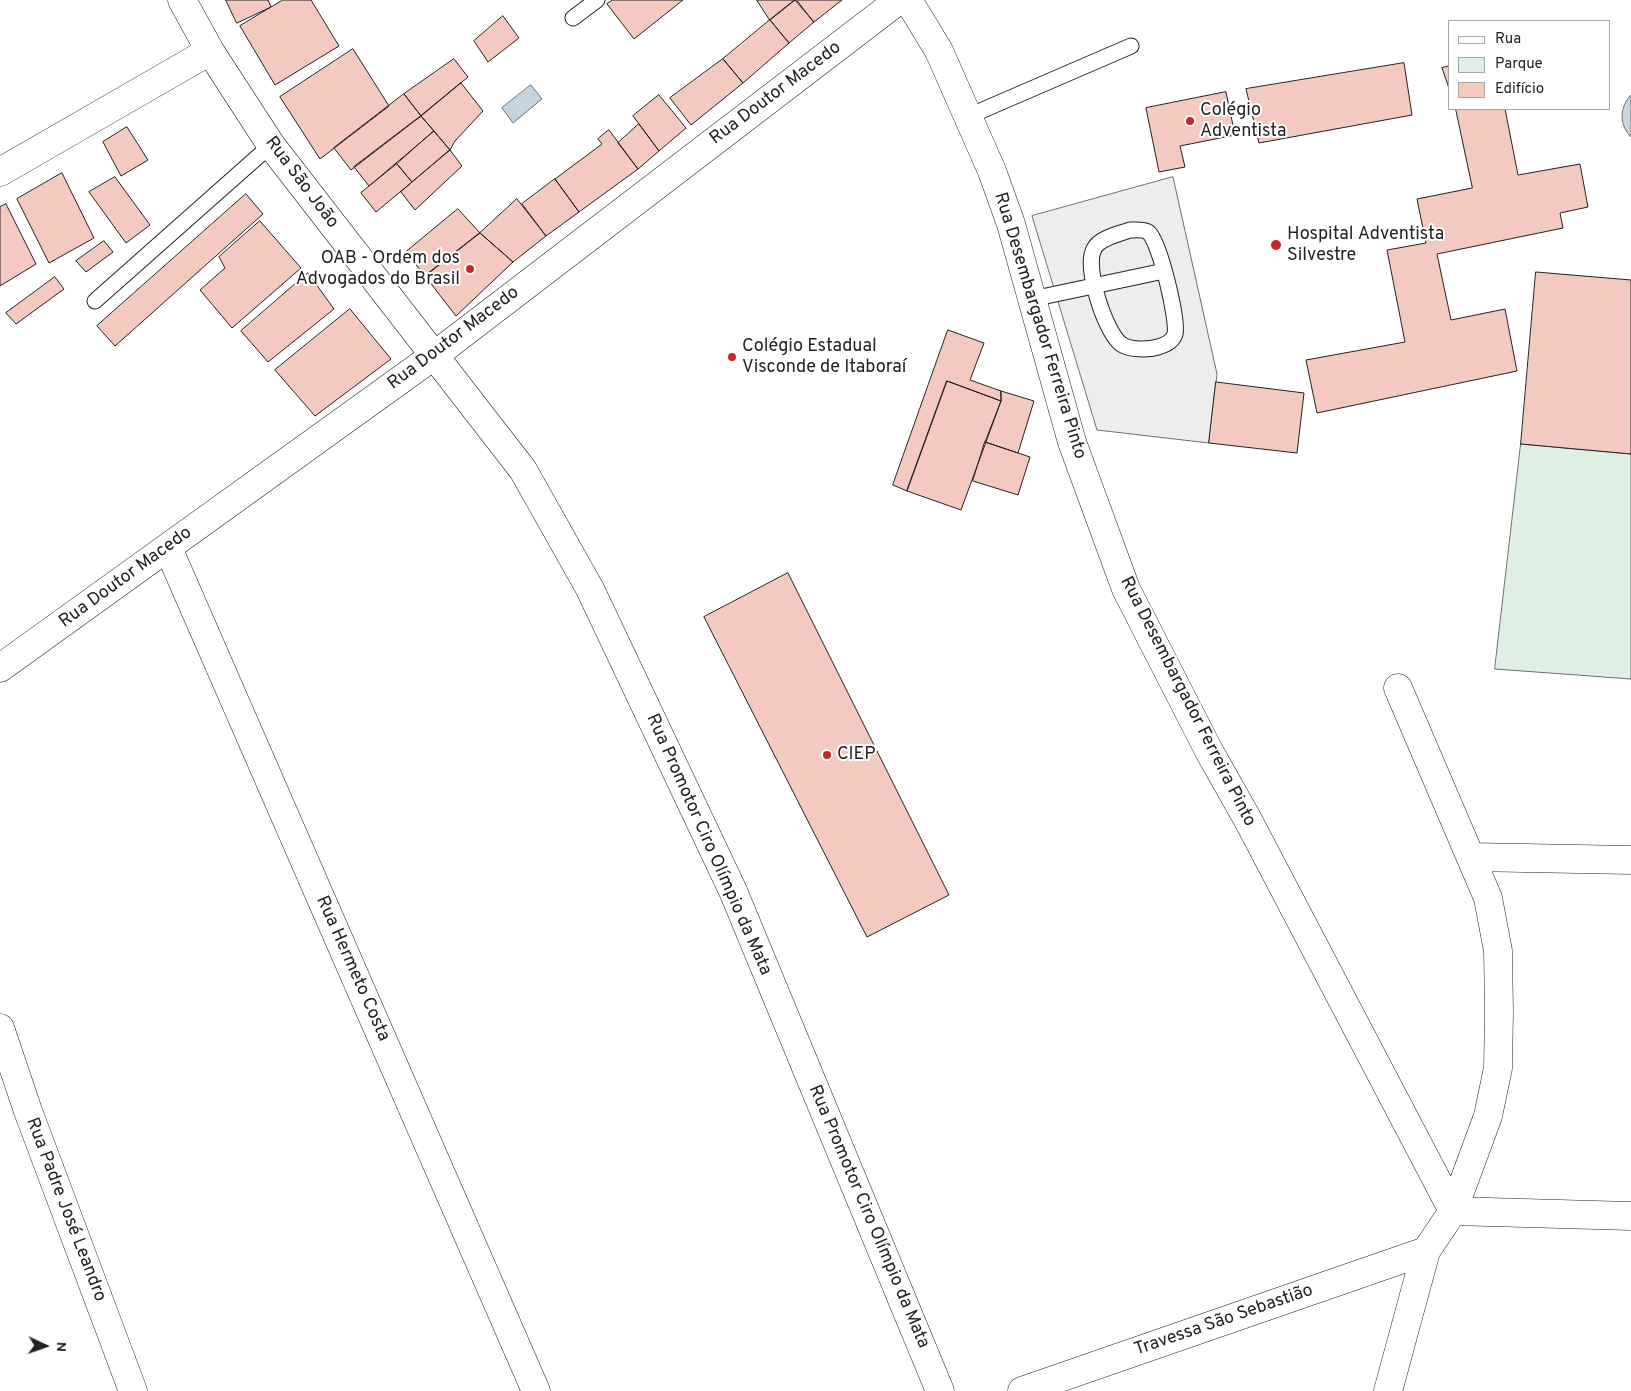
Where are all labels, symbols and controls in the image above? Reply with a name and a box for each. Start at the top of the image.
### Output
legend [1448,20,1611,110]
text: Rua [1495,30,1521,49]
street label: Rua Doutor Macedo [706,38,846,150]
text: Parque [1495,55,1543,74]
text: Edifício [1495,80,1544,99]
place label: Colégio Adventista [1200,100,1286,142]
marker: Colégio Adventista [1184,115,1196,127]
street label: Rua São João [259,133,343,233]
street label: Rua Desembargador Ferreira Pinto [988,190,1090,462]
place label: Hospital Adventista Silvestre [1287,224,1444,266]
marker: Hospital Adventista Silvestre [1269,238,1283,252]
place label: OAB - Ordem dos Advogados do Brasil [296,248,460,290]
marker: OAB - Ordem dos Advogados do Brasil [464,263,476,275]
street label: Rua Doutor Macedo [384,283,524,395]
place label: Colégio Estadual Visconde de Itaboraí [742,336,906,378]
marker: Colégio Estadual Visconde de Itaboraí [726,351,738,363]
street label: Rua Doutor Macedo [55,523,197,633]
street label: Rua Desembargador Ferreira Pinto [1114,573,1260,831]
street label: Rua Promotor Ciro Olímpio da Mata [640,711,776,979]
place label: CIEP [837,744,876,766]
marker: CIEP [821,749,833,761]
street label: Rua Hermeto Costa [310,893,394,1045]
street label: Rua Promotor Ciro Olímpio da Mata [803,1082,933,1352]
street label: Rua Padre José Leandro [20,1115,110,1305]
street label: Travessa São Sebastião [1132,1280,1316,1362]
north arrow [20,1321,70,1371]
text: N [52,1341,69,1352]

